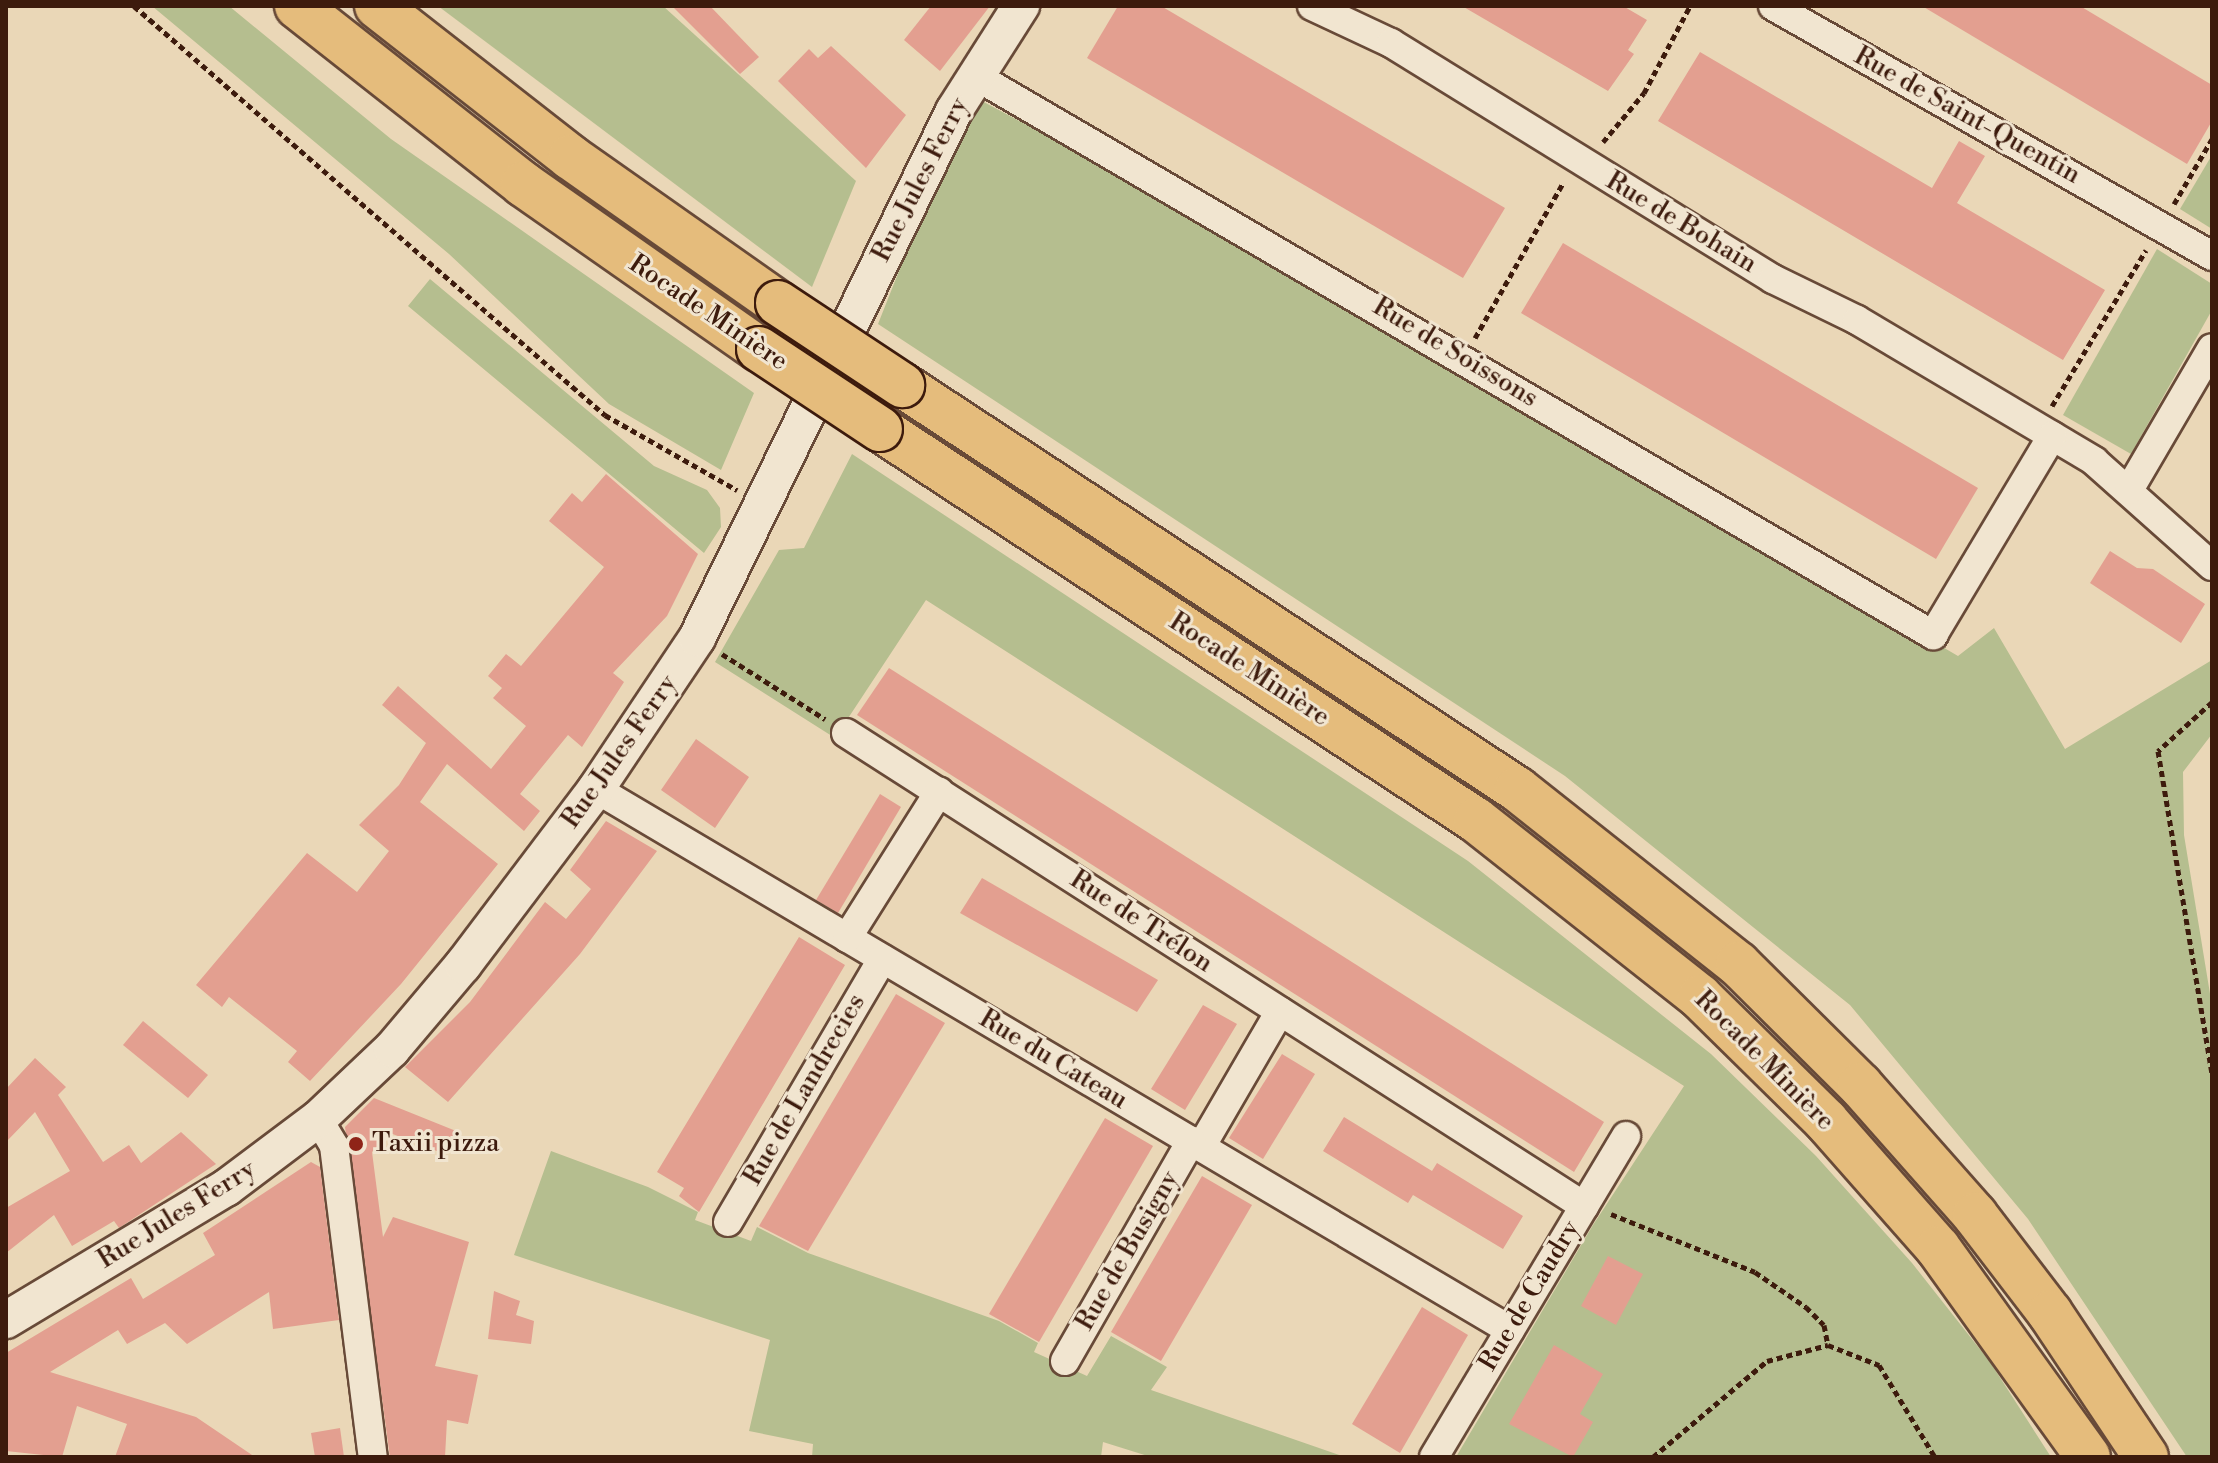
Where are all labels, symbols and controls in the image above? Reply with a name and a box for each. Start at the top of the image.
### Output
street label: Rue de Saint-Quentin [1848,41,2086,191]
street label: Rue Jules Ferry [866,93,976,267]
street label: Rue de Bohain [1600,166,1762,280]
street label: Rocade Minière [623,248,793,378]
street label: Rue de Soissons [1367,291,1543,415]
street label: Rocade Minière [1163,607,1335,733]
street label: Rue Jules Ferry [556,669,684,835]
street label: Rue de Trélon [1064,864,1218,980]
street label: Rocade Minière [1688,985,1840,1137]
street label: Rue de Landrecies [738,989,872,1191]
street label: Rue du Cateau [973,1004,1133,1116]
place label: Taxii pizza [372,1128,499,1160]
marker: Taxii pizza [347,1135,365,1153]
street label: Rue Jules Ferry [92,1154,262,1276]
street label: Rue de Busigny [1070,1166,1186,1336]
street label: Rue de Caudry [1473,1215,1587,1377]

